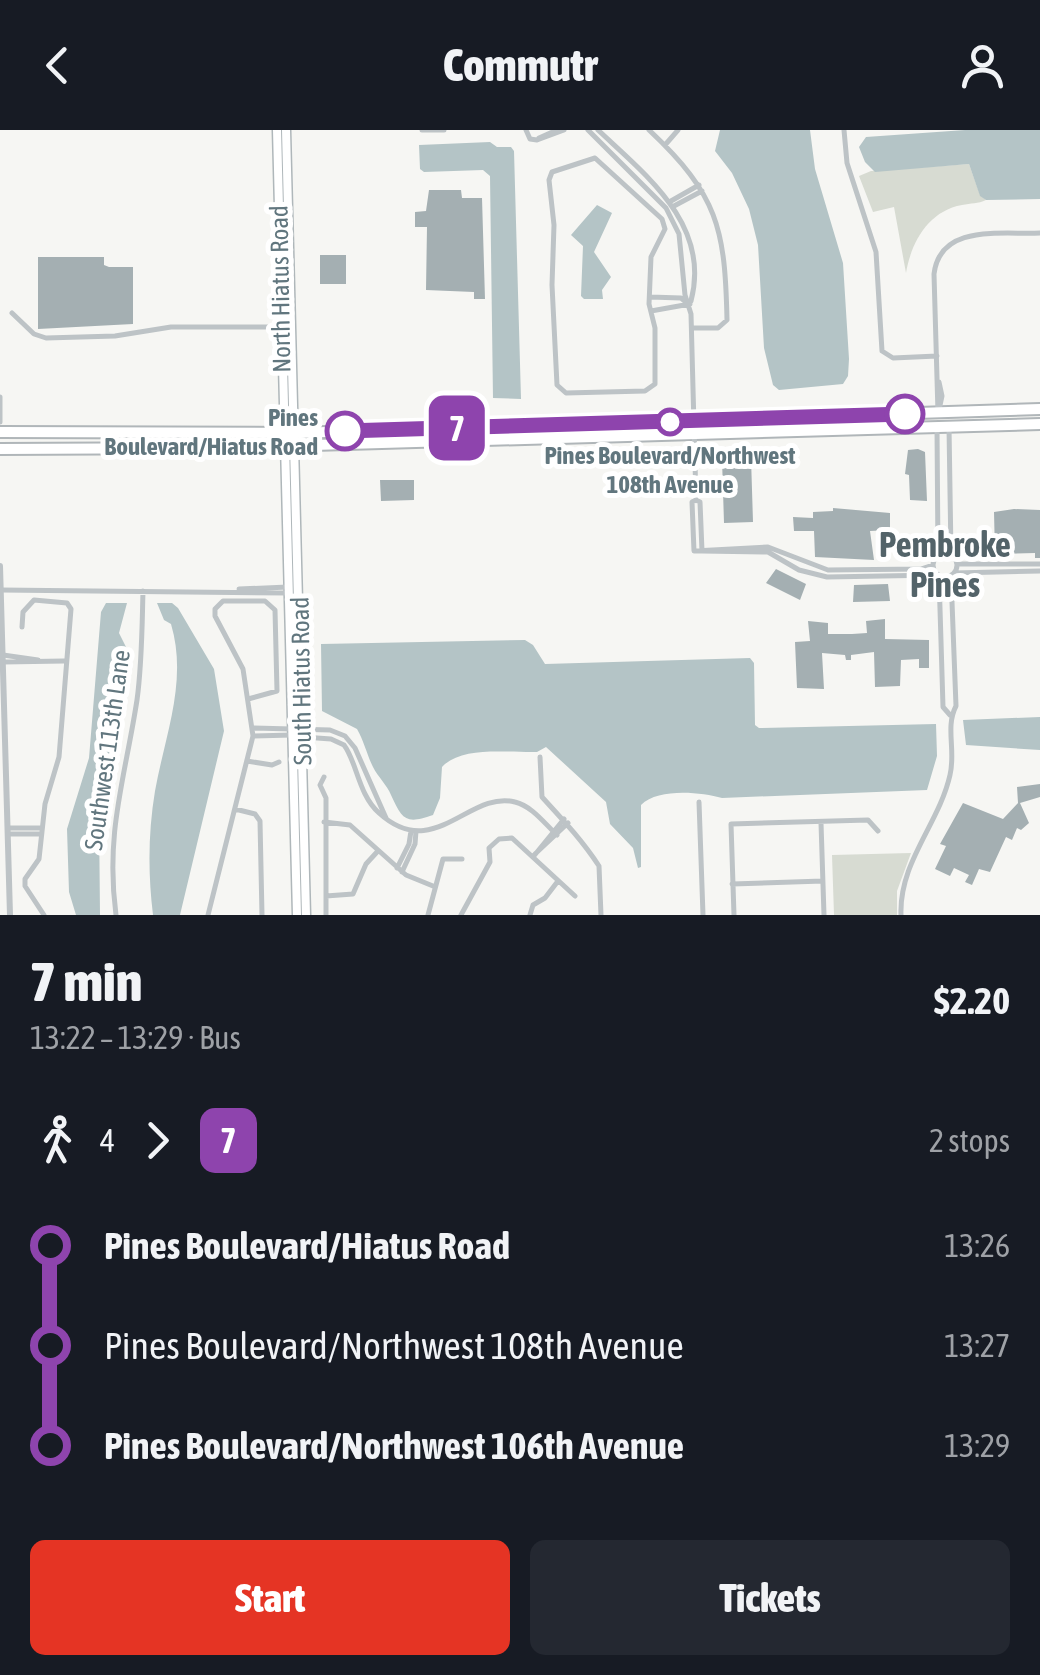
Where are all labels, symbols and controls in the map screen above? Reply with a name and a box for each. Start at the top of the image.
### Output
icon: back [30,38,85,93]
icon: person [955,38,1010,93]
text: Commutr [443,39,597,91]
street label: North Hiatus Road [265,205,295,373]
unlabelled marker [886,395,924,433]
line badge: 7 [424,396,490,460]
place label: Pines Boulevard/Hiatus Road [104,403,318,460]
text: 7 [449,408,465,448]
marker: Pines Boulevard/Northwest 108th Avenue [657,409,683,435]
marker: Pines Boulevard/Hiatus Road [326,412,364,450]
place label: Pines Boulevard/Northwest 108th Avenue [545,441,796,498]
district label: Pembroke Pines [879,524,1011,604]
street label: South Hiatus Road [286,597,316,765]
street label: Southwest 113th Lane [79,648,135,852]
text: 7 min [30,950,142,1013]
text: $2.20 [934,979,1010,1022]
text: 13:22 – 13:29 · Bus [30,1019,241,1056]
icon: walk [30,1113,85,1168]
icon: forward [130,1113,185,1168]
text: 7 [220,1120,237,1160]
text: 4 [100,1122,115,1159]
text: 2 stops [929,1122,1010,1159]
text: Pines Boulevard/Hiatus Road [104,1224,510,1267]
text: 13:26 [944,1227,1010,1264]
text: Pines Boulevard/Northwest 108th Avenue [104,1324,684,1367]
text: 13:27 [944,1327,1010,1364]
text: Pines Boulevard/Northwest 106th Avenue [104,1424,684,1467]
text: 13:29 [944,1427,1010,1464]
button: Start [30,1540,510,1655]
button: Tickets [530,1540,1010,1655]

